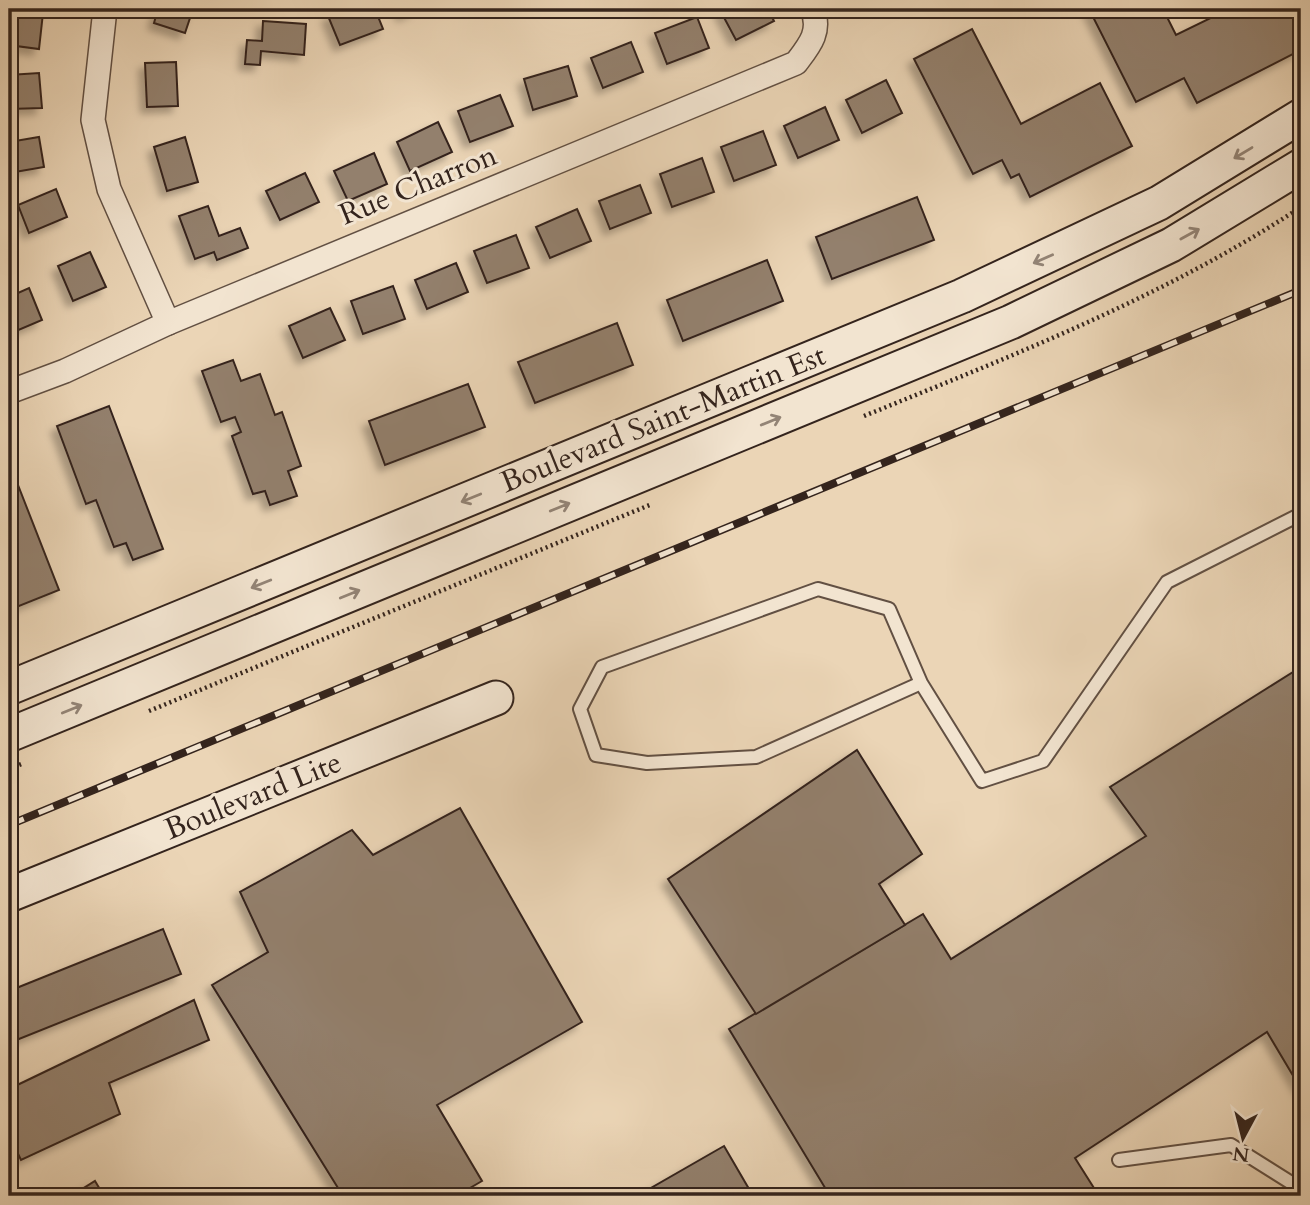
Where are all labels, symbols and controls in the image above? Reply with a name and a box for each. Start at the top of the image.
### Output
street label: Rue Charron [333,135,503,235]
one-way arrow [1234,146,1254,160]
one-way arrow [1180,227,1200,241]
one-way arrow [1033,253,1054,266]
street label: Boulevard Saint-Martin Est [494,335,832,503]
one-way arrow [759,413,781,426]
one-way arrow [461,492,483,505]
one-way arrow [549,500,571,513]
one-way arrow [250,579,272,592]
one-way arrow [339,587,360,600]
one-way arrow [61,702,82,715]
street label: Boulevard Lite [159,742,347,850]
north arrow [1208,1104,1278,1174]
text: N [1231,1140,1251,1168]

